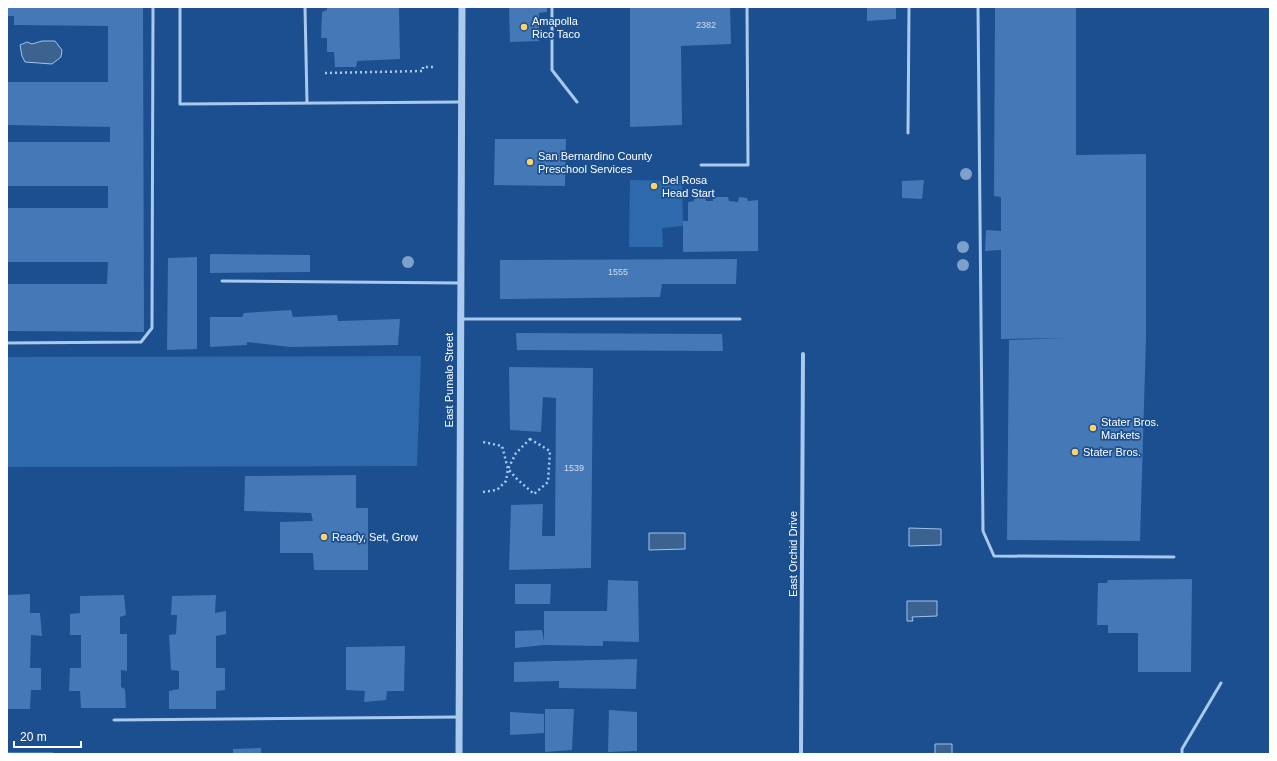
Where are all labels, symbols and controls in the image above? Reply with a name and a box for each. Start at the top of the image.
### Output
place label: Amapolla Rico Taco [532,15,580,40]
house number: 2382 [696,20,716,30]
marker: Amapolla Rico Taco [519,22,529,32]
place label: San Bernardino County Preschool Services [538,150,653,175]
marker: San Bernardino County Preschool Services [525,157,535,167]
place label: Del Rosa Head Start [662,174,715,199]
marker: Del Rosa Head Start [649,181,659,191]
house number: 1555 [608,267,628,277]
street label: East Pumalo Street [443,333,455,427]
place label: Stater Bros. Markets [1101,416,1159,441]
marker: Stater Bros. Markets [1088,423,1098,433]
place label: Stater Bros. [1083,446,1141,458]
marker: Stater Bros. [1070,447,1080,457]
house number: 1539 [564,463,584,473]
street label: East Orchid Drive [787,511,799,597]
place label: Ready, Set, Grow [332,531,418,543]
marker: Ready, Set, Grow [319,532,329,542]
scale bar [14,723,81,749]
text: 20 m [20,730,47,744]

